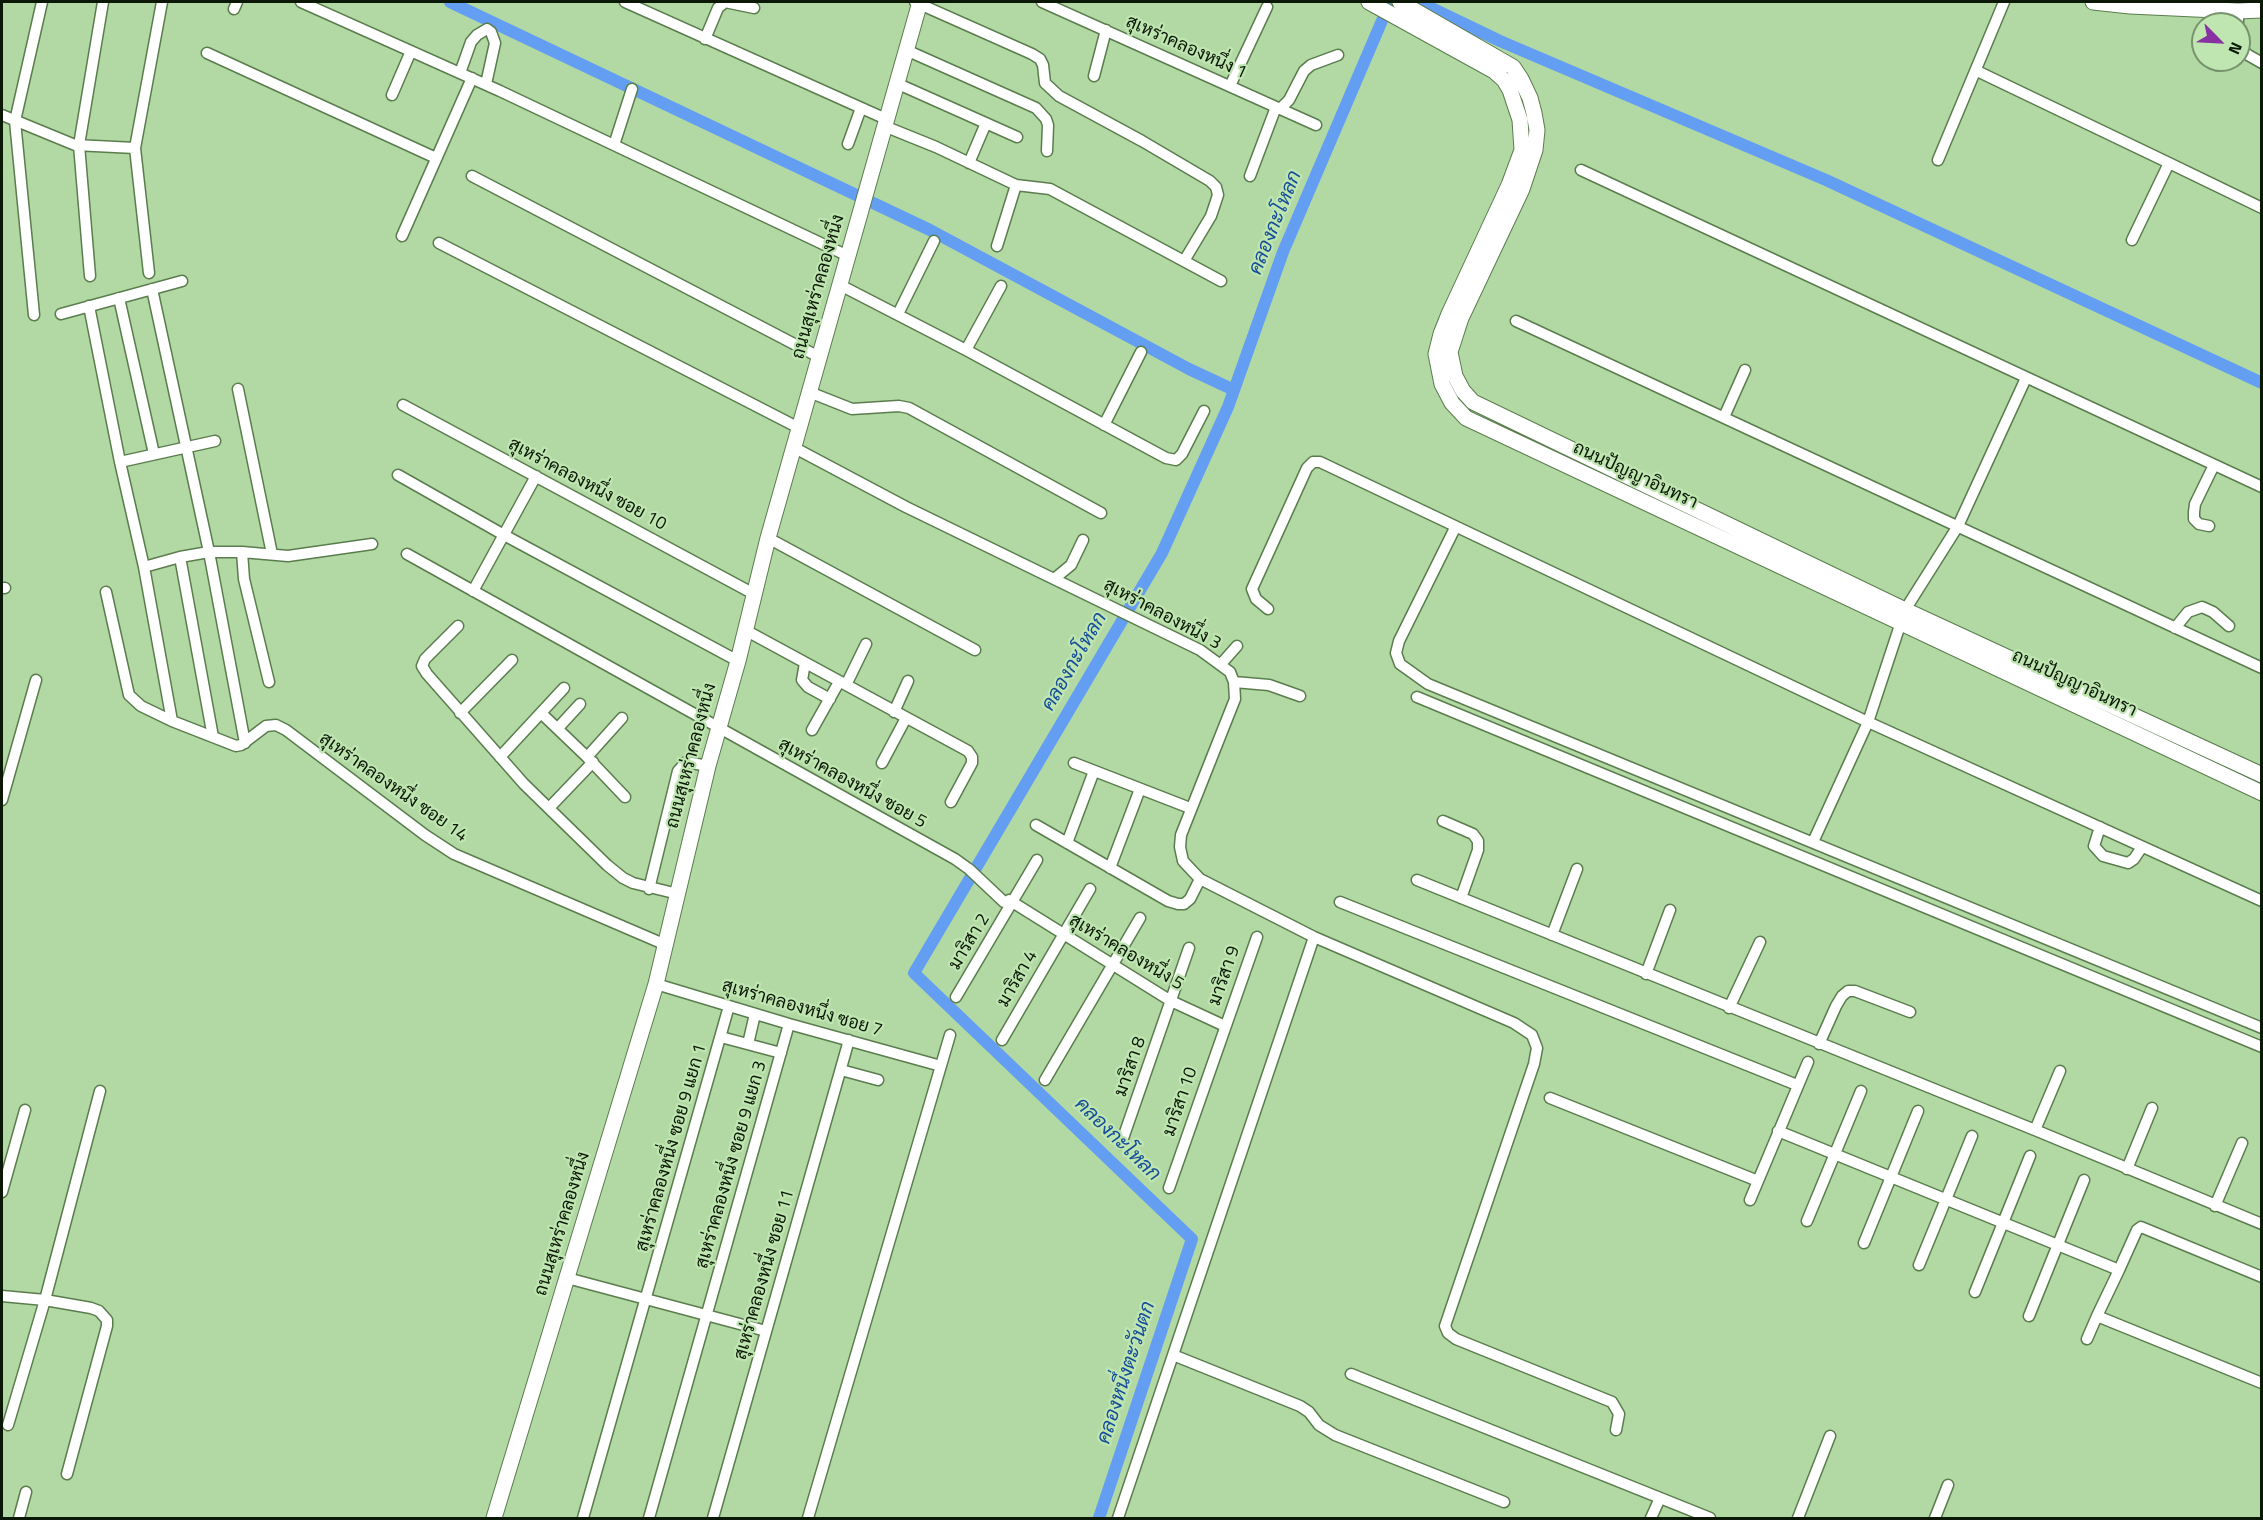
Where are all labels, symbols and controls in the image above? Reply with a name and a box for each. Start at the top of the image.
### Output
street label: สุเหร่าคลองหนึ่ง 1 [1122,12,1250,84]
north arrow [2191,12,2251,72]
text: N [2222,39,2249,58]
water label: คลองกะโหลก [1244,167,1308,279]
street label: ถนนสุเหร่าคลองหนึ่ง [788,212,850,362]
street label: สุเหร่าคลองหนึ่ง ซอย 10 [504,434,670,536]
street label: ถนนปัญญาอินทรา [1569,438,1701,514]
street label: สุเหร่าคลองหนึ่ง 3 [1100,575,1224,655]
water label: คลองกะโหลก [1037,608,1113,716]
street label: ถนนปัญญาอินทรา [2008,646,2140,722]
street label: ถนนสุเหร่าคลองหนึ่ง [662,681,722,831]
street label: สุเหร่าคลองหนึ่ง ซอย 14 [315,729,471,847]
street label: สุเหร่าคลองหนึ่ง ซอย 5 [774,734,930,834]
street label: มาริสา 2 [945,910,995,974]
street label: สุเหร่าคลองหนึ่ง 5 [1065,910,1187,996]
street label: มาริสา 9 [1205,943,1245,1009]
street label: มาริสา 4 [993,947,1043,1011]
street label: สุเหร่าคลองหนึ่ง ซอย 7 [719,976,885,1042]
street label: มาริสา 8 [1111,1034,1151,1100]
street label: สุเหร่าคลองหนึ่ง ซอย 9 แยก 1 [632,1042,712,1254]
street label: สุเหร่าคลองหนึ่ง ซอย 9 แยก 3 [692,1059,772,1271]
street label: มาริสา 10 [1159,1065,1203,1139]
water label: คลองกะโหลก [1069,1093,1165,1187]
street label: ถนนสุเหร่าคลองหนึ่ง [531,1149,595,1299]
street label: สุเหร่าคลองหนึ่ง ซอย 11 [730,1187,800,1363]
water label: คลองหนึ่งตะวันตก [1093,1299,1161,1447]

